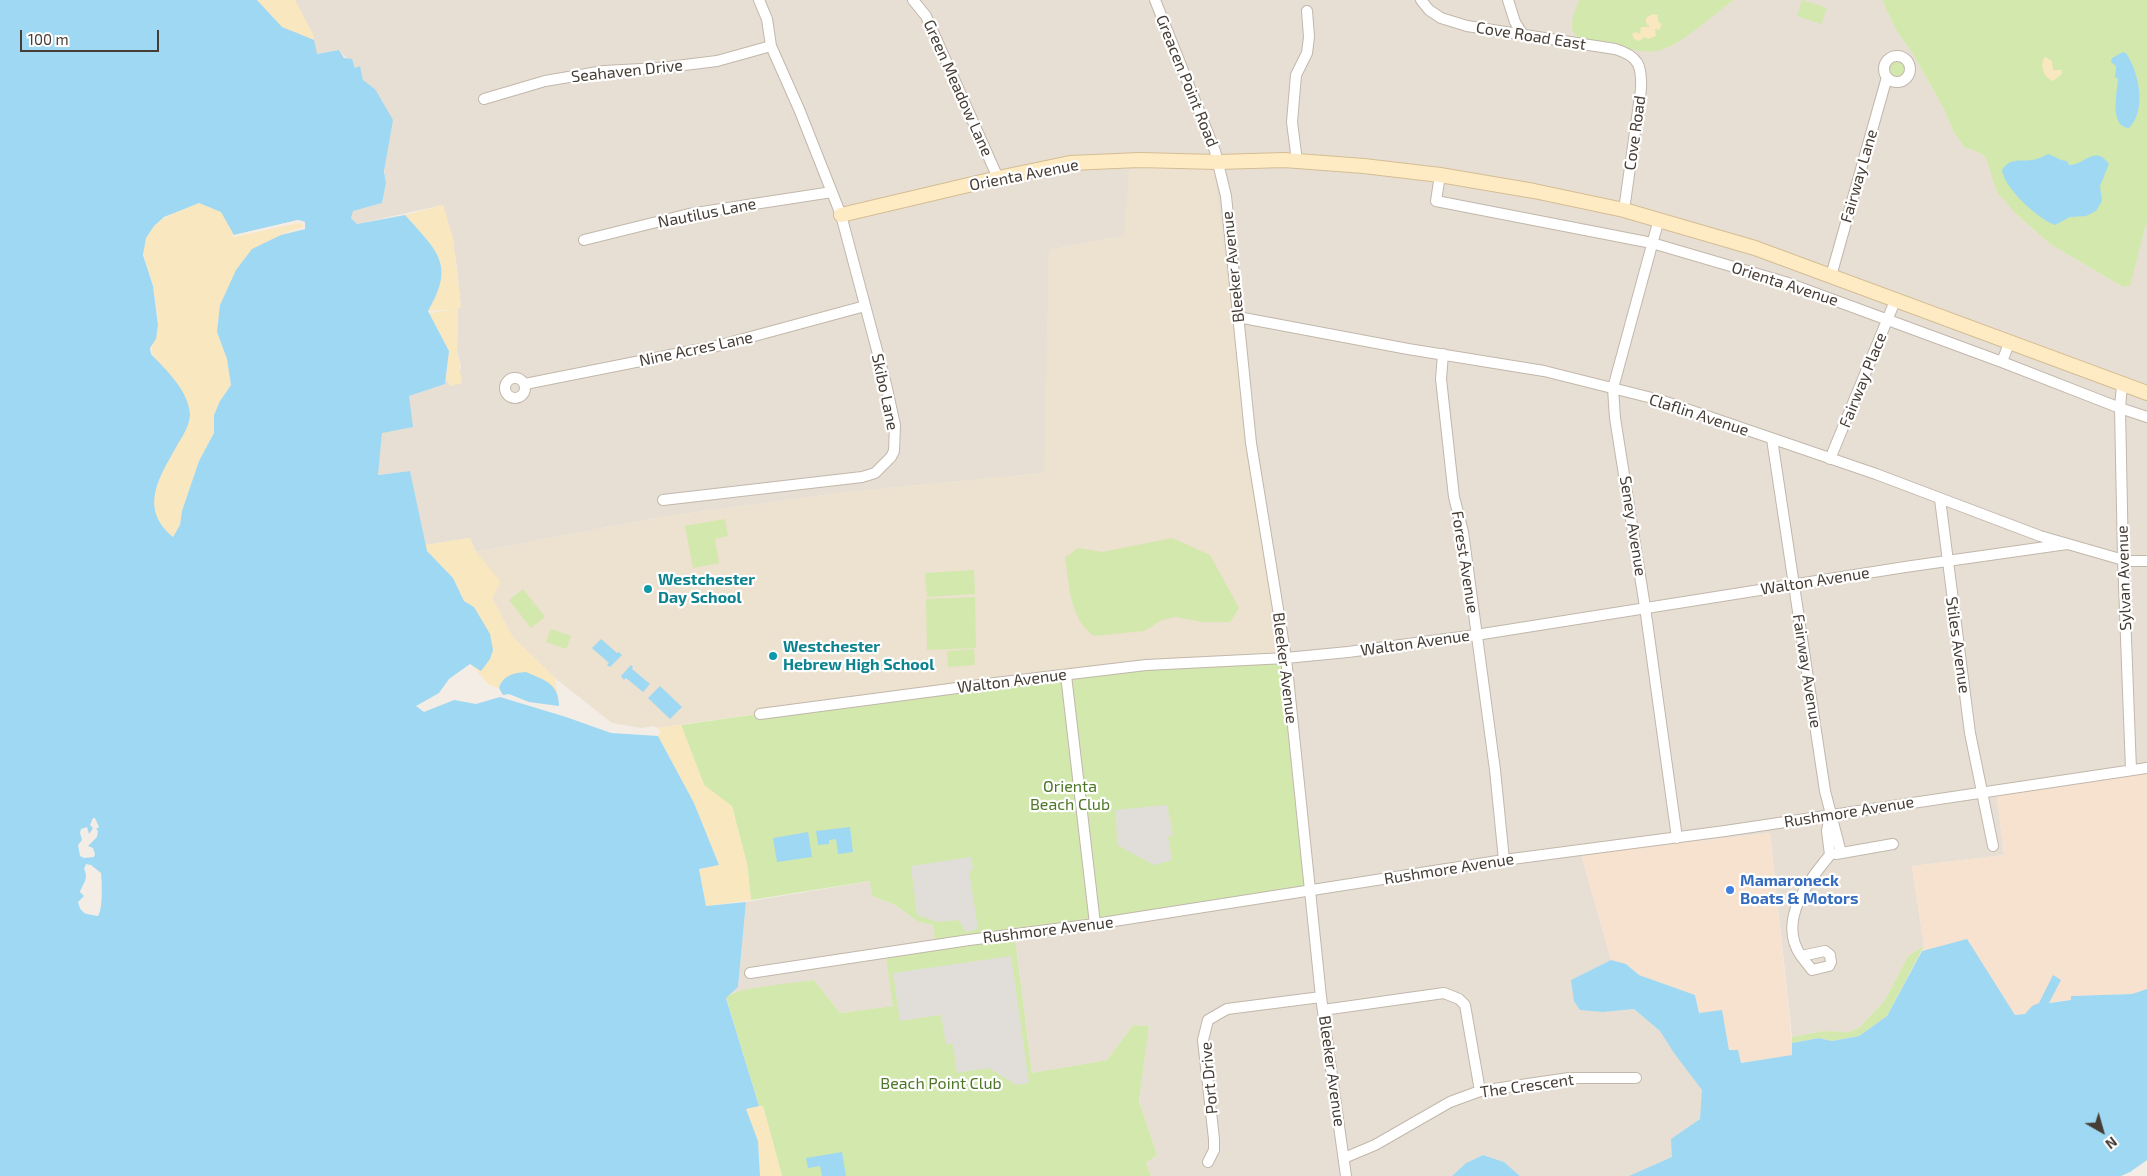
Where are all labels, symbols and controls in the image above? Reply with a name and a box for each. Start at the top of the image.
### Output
street label: Greacen Point Road [1152,12,1222,150]
street label: Green Meadow Lane [919,17,997,159]
street label: Cove Road East [1475,18,1587,54]
scale bar [22,20,161,52]
text: 100 m [28,30,69,48]
street label: Seahaven Drive [570,56,684,86]
street label: Cove Road [1620,94,1650,172]
street label: Fairway Lane [1837,127,1881,225]
street label: Orienta Avenue [968,155,1080,195]
street label: Nautilus Lane [656,194,758,232]
street label: Bleeker Avenue [1218,210,1248,324]
street label: Orienta Avenue [1729,258,1841,310]
street label: Nine Acres Lane [637,328,755,370]
street label: Fairway Place [1835,330,1891,430]
street label: Skibo Lane [868,352,902,432]
street label: Claflin Avenue [1647,390,1751,440]
street label: Seney Avenue [1616,475,1650,577]
street label: Forest Avenue [1447,509,1483,615]
street label: Sylvan Avenue [2113,525,2135,631]
street label: Walton Avenue [1759,563,1871,599]
place label: Westchester Day School [658,570,755,608]
marker: Westchester Day School [642,583,654,595]
street label: Stiles Avenue [1942,595,1974,695]
street label: Bleeker Avenue [1269,611,1301,725]
street label: Fairway Avenue [1789,613,1825,729]
street label: Walton Avenue [1359,626,1471,660]
place label: Westchester Hebrew High School [783,637,934,675]
marker: Westchester Hebrew High School [767,650,779,662]
street label: Walton Avenue [956,665,1068,697]
park label: Orienta Beach Club [1030,777,1110,815]
street label: Rushmore Avenue [1783,792,1915,832]
street label: Rushmore Avenue [1383,849,1515,889]
place label: Mamaroneck Boats & Motors [1740,871,1858,909]
marker: Mamaroneck Boats & Motors [1724,884,1736,896]
street label: Rushmore Avenue [982,912,1114,948]
street label: Bleeker Avenue [1315,1014,1349,1128]
street label: Port Drive [1196,1041,1222,1115]
street label: The Crescent [1479,1070,1575,1102]
park label: Beach Point Club [880,1074,1002,1094]
north arrow [2077,1106,2127,1156]
text: N [2102,1133,2121,1153]

